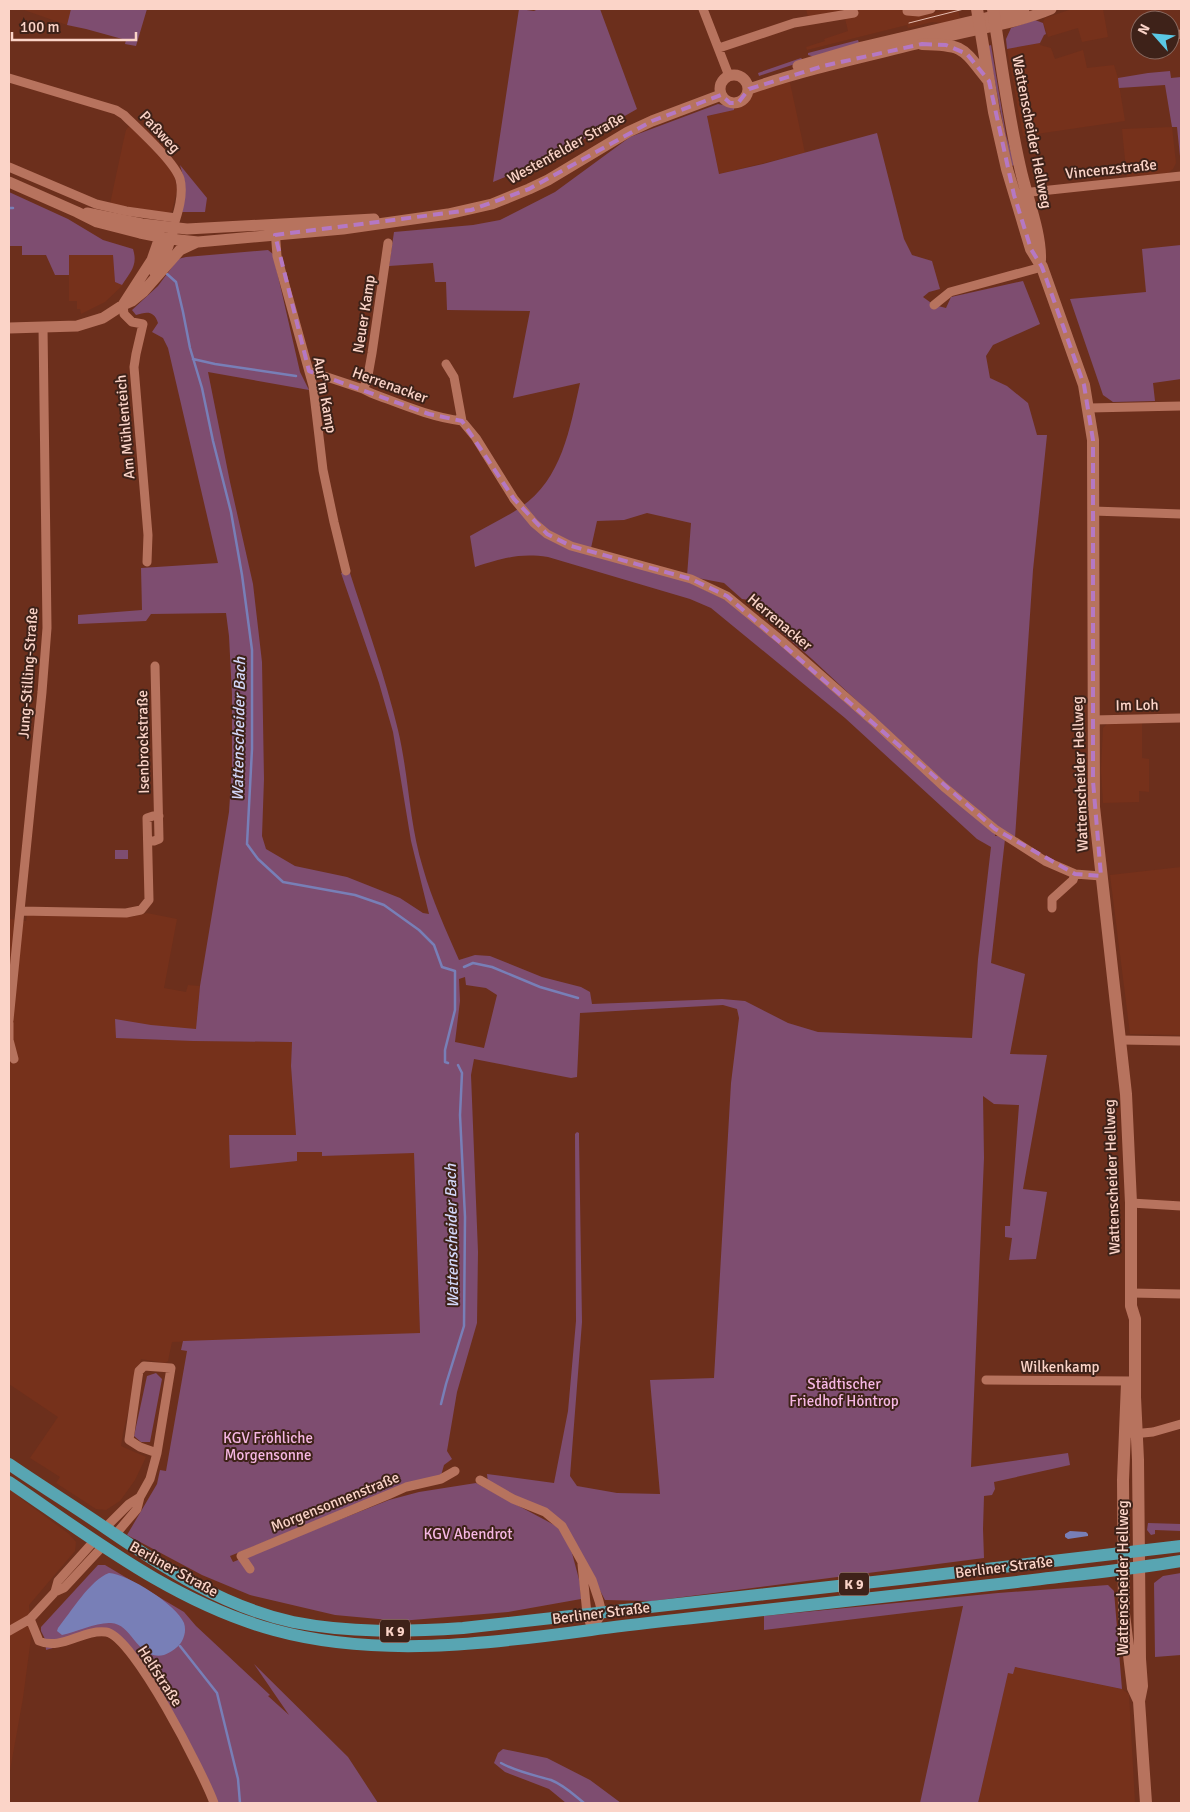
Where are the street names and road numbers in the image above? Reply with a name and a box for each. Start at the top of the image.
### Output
street label: Wattenscheider Hellweg [1008,54,1056,210]
street label: Paßweg [136,107,184,157]
street label: Westenfelder Straße [504,108,628,188]
street label: Vincenzstraße [1064,155,1158,183]
street label: Neuer Kamp [349,274,379,354]
street label: Auf'm Kamp [309,356,341,435]
street label: Herrenacker [350,363,431,407]
street label: Am Mühlenteich [111,374,139,480]
street label: Herrenacker [744,590,816,655]
street label: Jung-Stilling-Straße [14,607,42,739]
street label: Isenbrockstraße [133,690,153,794]
street label: Wattenscheider Hellweg [1068,696,1092,852]
street label: Im Loh [1115,696,1159,714]
street label: Wattenscheider Hellweg [1100,1099,1124,1255]
street label: Wilkenkamp [1020,1358,1100,1376]
street label: Morgensonnenstraße [268,1468,402,1536]
street label: Wattenscheider Hellweg [1114,1500,1132,1656]
street label: Berliner Straße [127,1537,221,1601]
street label: Berliner Straße [954,1552,1054,1582]
road number: K 9 [839,1572,869,1596]
street label: Berliner Straße [551,1598,651,1628]
road number: K 9 [380,1620,410,1642]
street label: Helfstraße [134,1642,186,1710]

